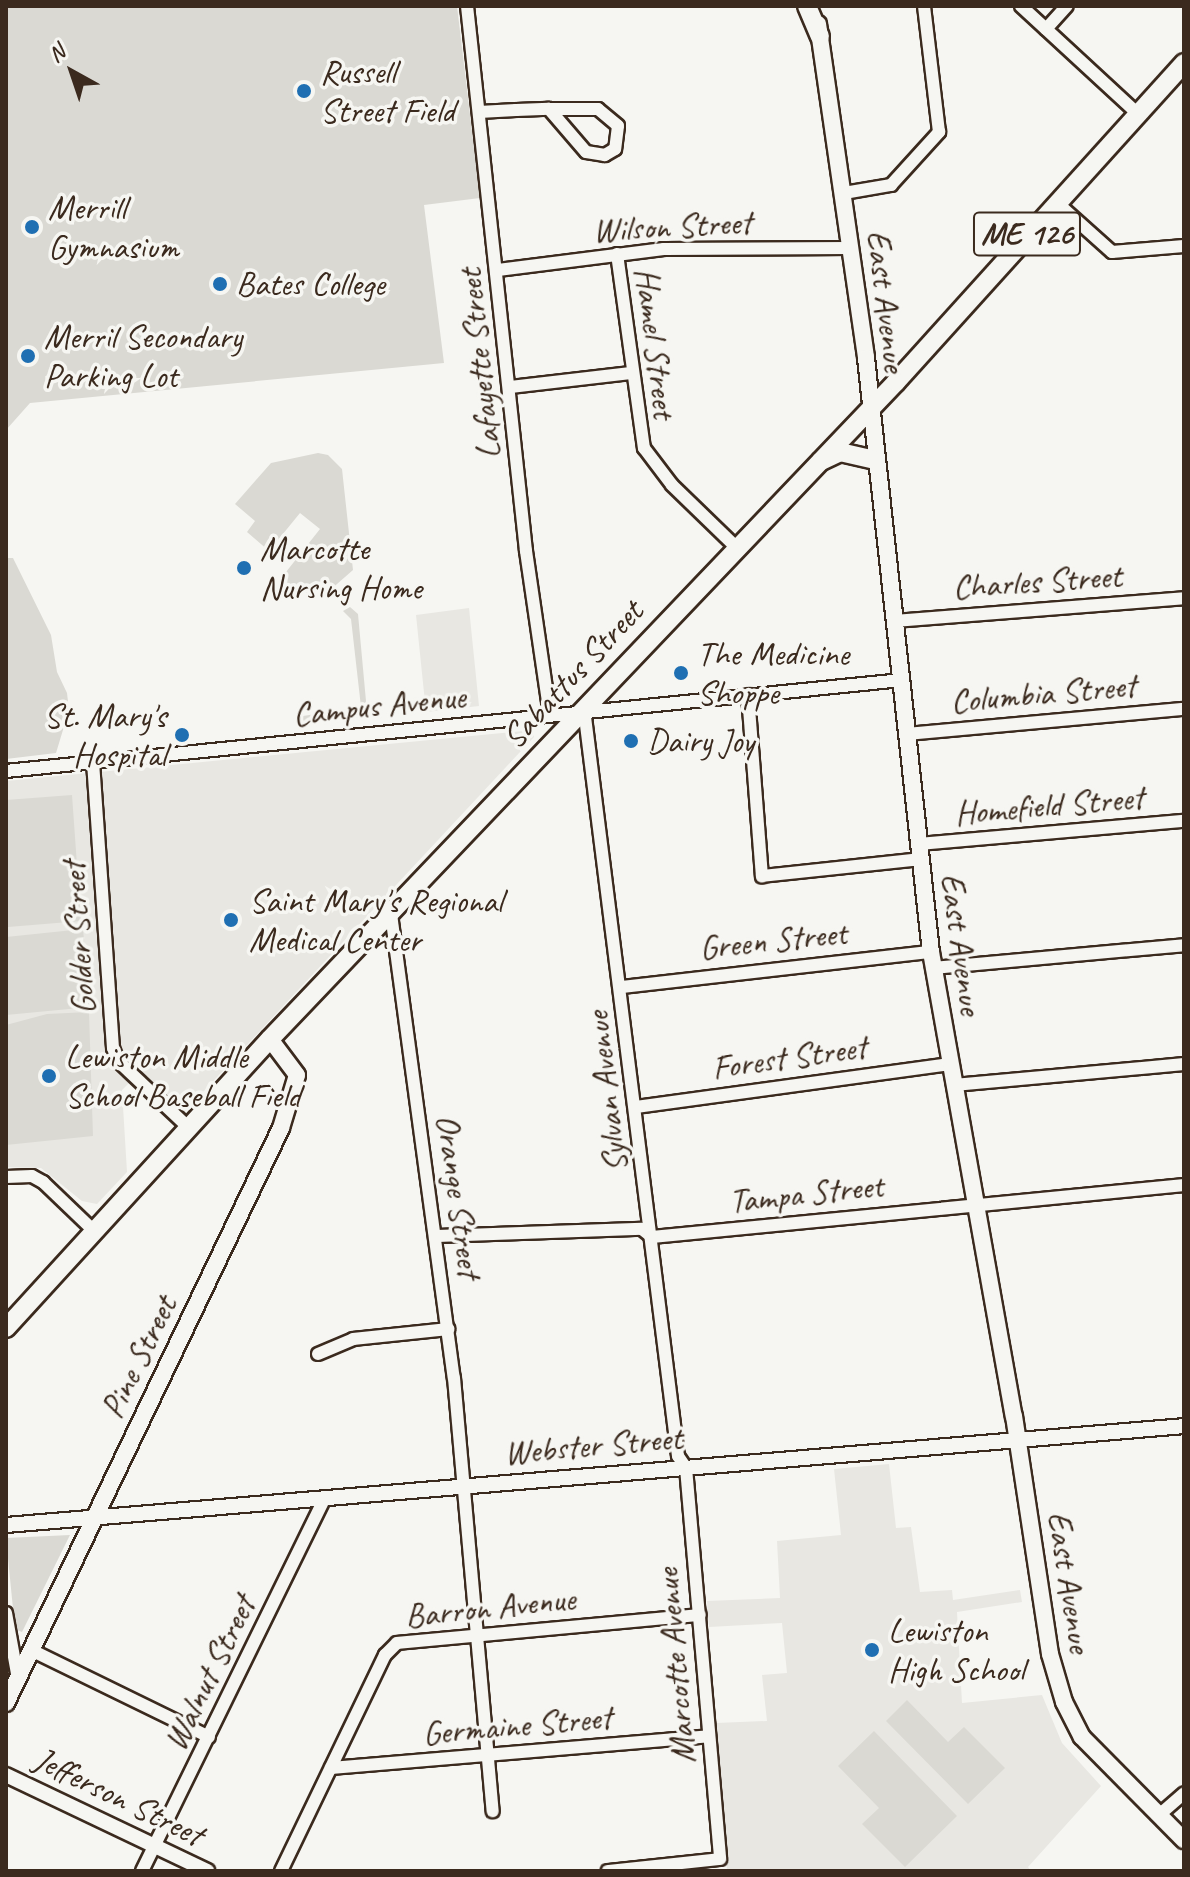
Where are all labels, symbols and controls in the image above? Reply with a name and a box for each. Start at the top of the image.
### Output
north arrow [32,32,112,112]
text: N [42,39,71,69]
place label: Russell Street Field [320,51,455,130]
marker: Russell Street Field [295,82,313,100]
place label: Merrill Gymnasium [48,187,178,266]
street label: Wilson Street [592,201,752,251]
road number: ME 126 [971,206,1083,262]
marker: Merrill Gymnasium [23,218,41,236]
street label: East Avenue [858,228,916,374]
place label: Bates College [236,264,384,304]
street label: Hamel Street [626,265,686,421]
street label: Lafayette Street [449,267,509,461]
marker: Bates College [211,275,229,293]
place label: Merril Secondary Parking Lot [44,316,242,396]
marker: Merril Secondary Parking Lot [19,347,37,365]
place label: Marcotte Nursing Home [260,528,420,608]
street label: Charles Street [951,555,1123,607]
marker: Marcotte Nursing Home [235,559,253,577]
street label: Sabattus Street [493,591,651,757]
place label: The Medicine Shoppe [697,633,848,712]
marker: The Medicine Shoppe [672,664,690,682]
street label: Columbia Street [949,665,1137,721]
street label: Campus Avenue [291,676,467,734]
place label: St. Mary's Hospital [44,695,166,774]
place label: Dairy Joy [647,721,753,761]
marker: St. Mary's Hospital [173,726,191,744]
marker: Dairy Joy [622,732,640,750]
street label: Homefield Street [953,776,1145,834]
street label: Golder Street [52,860,104,1016]
street label: East Avenue [932,871,992,1017]
place label: Saint Mary's Regional Medical Center [249,880,503,960]
marker: Saint Mary's Regional Medical Center [220,909,242,931]
street label: Green Street [697,912,849,968]
street label: Sylvan Avenue [576,1010,636,1174]
street label: Forest Street [709,1026,869,1088]
place label: Lewiston Middle School Baseball Field [65,1036,302,1116]
marker: Lewiston Middle School Baseball Field [40,1067,58,1085]
street label: Orange Street [427,1112,491,1280]
street label: Tampa Street [727,1165,885,1221]
street label: Pine Street [91,1289,185,1425]
street label: Webster Street [502,1417,684,1473]
street label: East Avenue [1039,1509,1101,1655]
street label: Marcotte Avenue [646,1567,704,1765]
street label: Barron Avenue [403,1578,577,1636]
street label: Walnut Street [154,1589,264,1757]
place label: Lewiston High School [888,1610,1023,1690]
marker: Lewiston High School [863,1641,881,1659]
street label: Germaine Street [421,1696,613,1754]
street label: Jefferson Street [28,1738,210,1854]

